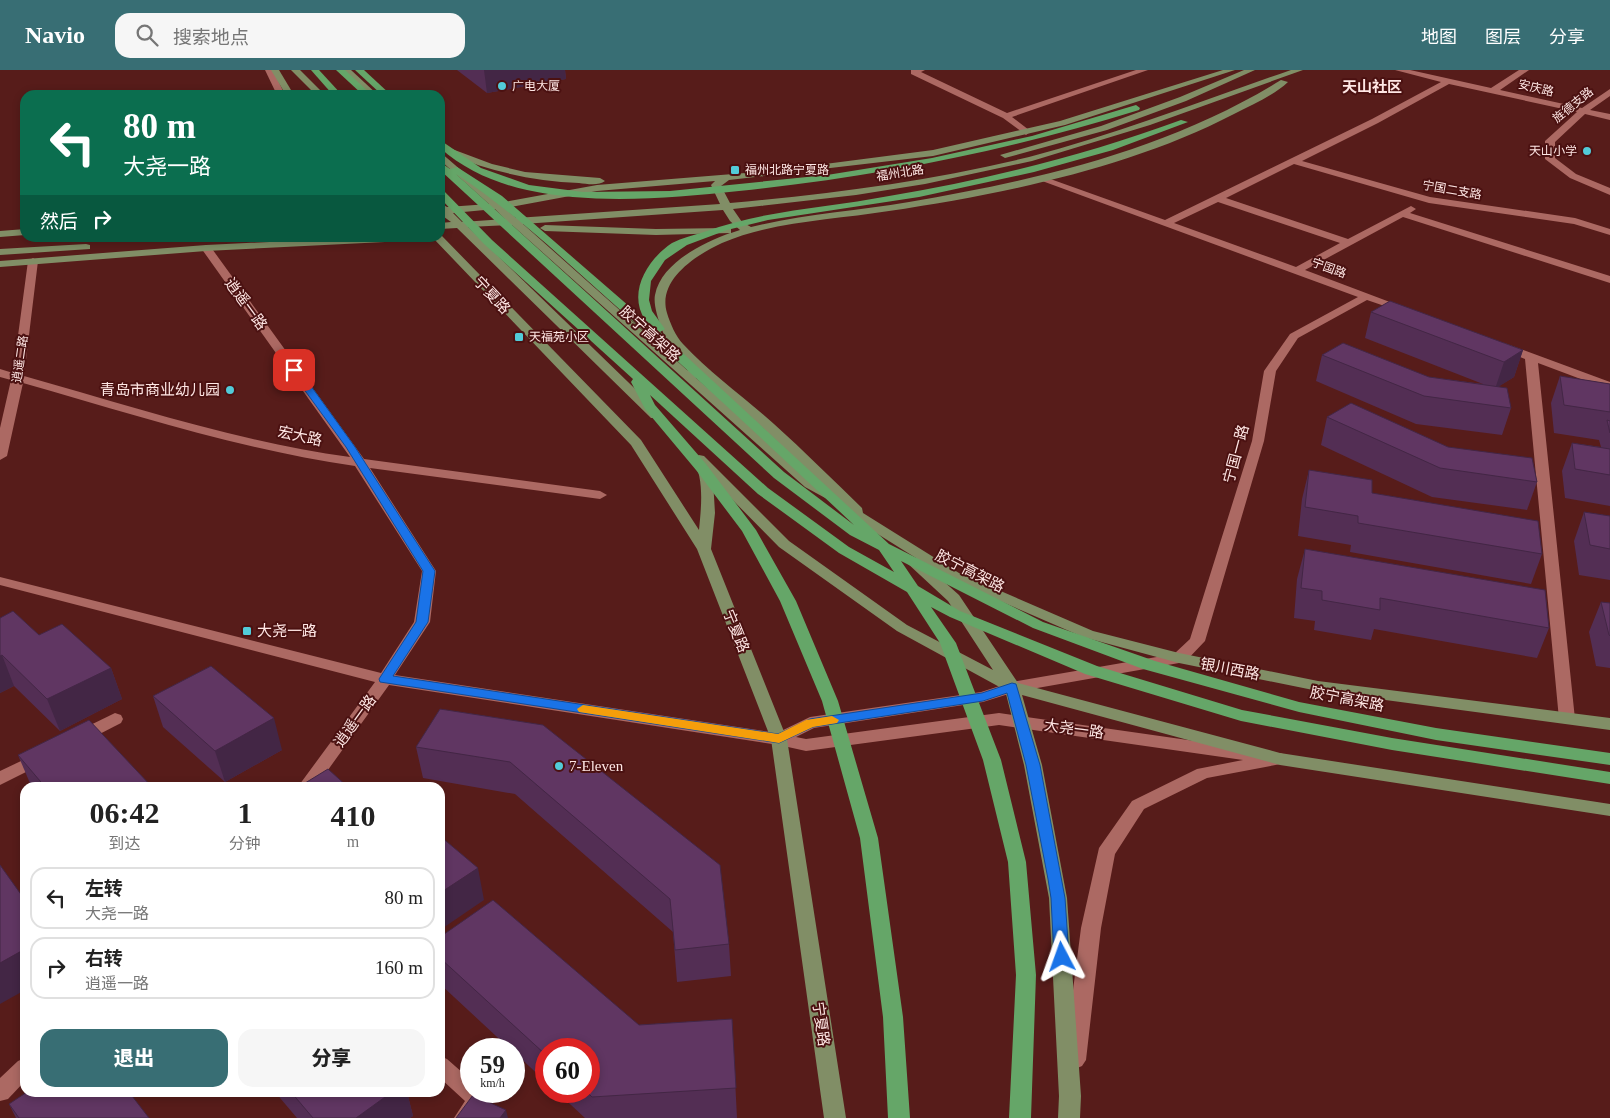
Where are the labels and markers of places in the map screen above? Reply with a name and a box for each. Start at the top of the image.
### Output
place label: 广电大厦 [512,79,560,93]
marker: 广电大厦 [496,80,508,92]
place label: 天山小学 [1529,144,1577,158]
marker: 天山小学 [1581,145,1593,157]
place label: 福州北路宁夏路 [745,163,829,177]
marker: 福州北路宁夏路 [729,164,741,176]
place label: 天福苑小区 [529,330,589,344]
marker: 天福苑小区 [513,331,525,343]
pin [273,349,315,391]
place label: 青岛市商业幼儿园 [100,382,220,398]
marker: 青岛市商业幼儿园 [224,384,236,396]
place label: 大尧一路 [257,623,317,639]
marker: 大尧一路 [241,625,253,637]
place label: 7-Eleven [569,758,624,774]
marker: 7-Eleven [553,760,565,772]

